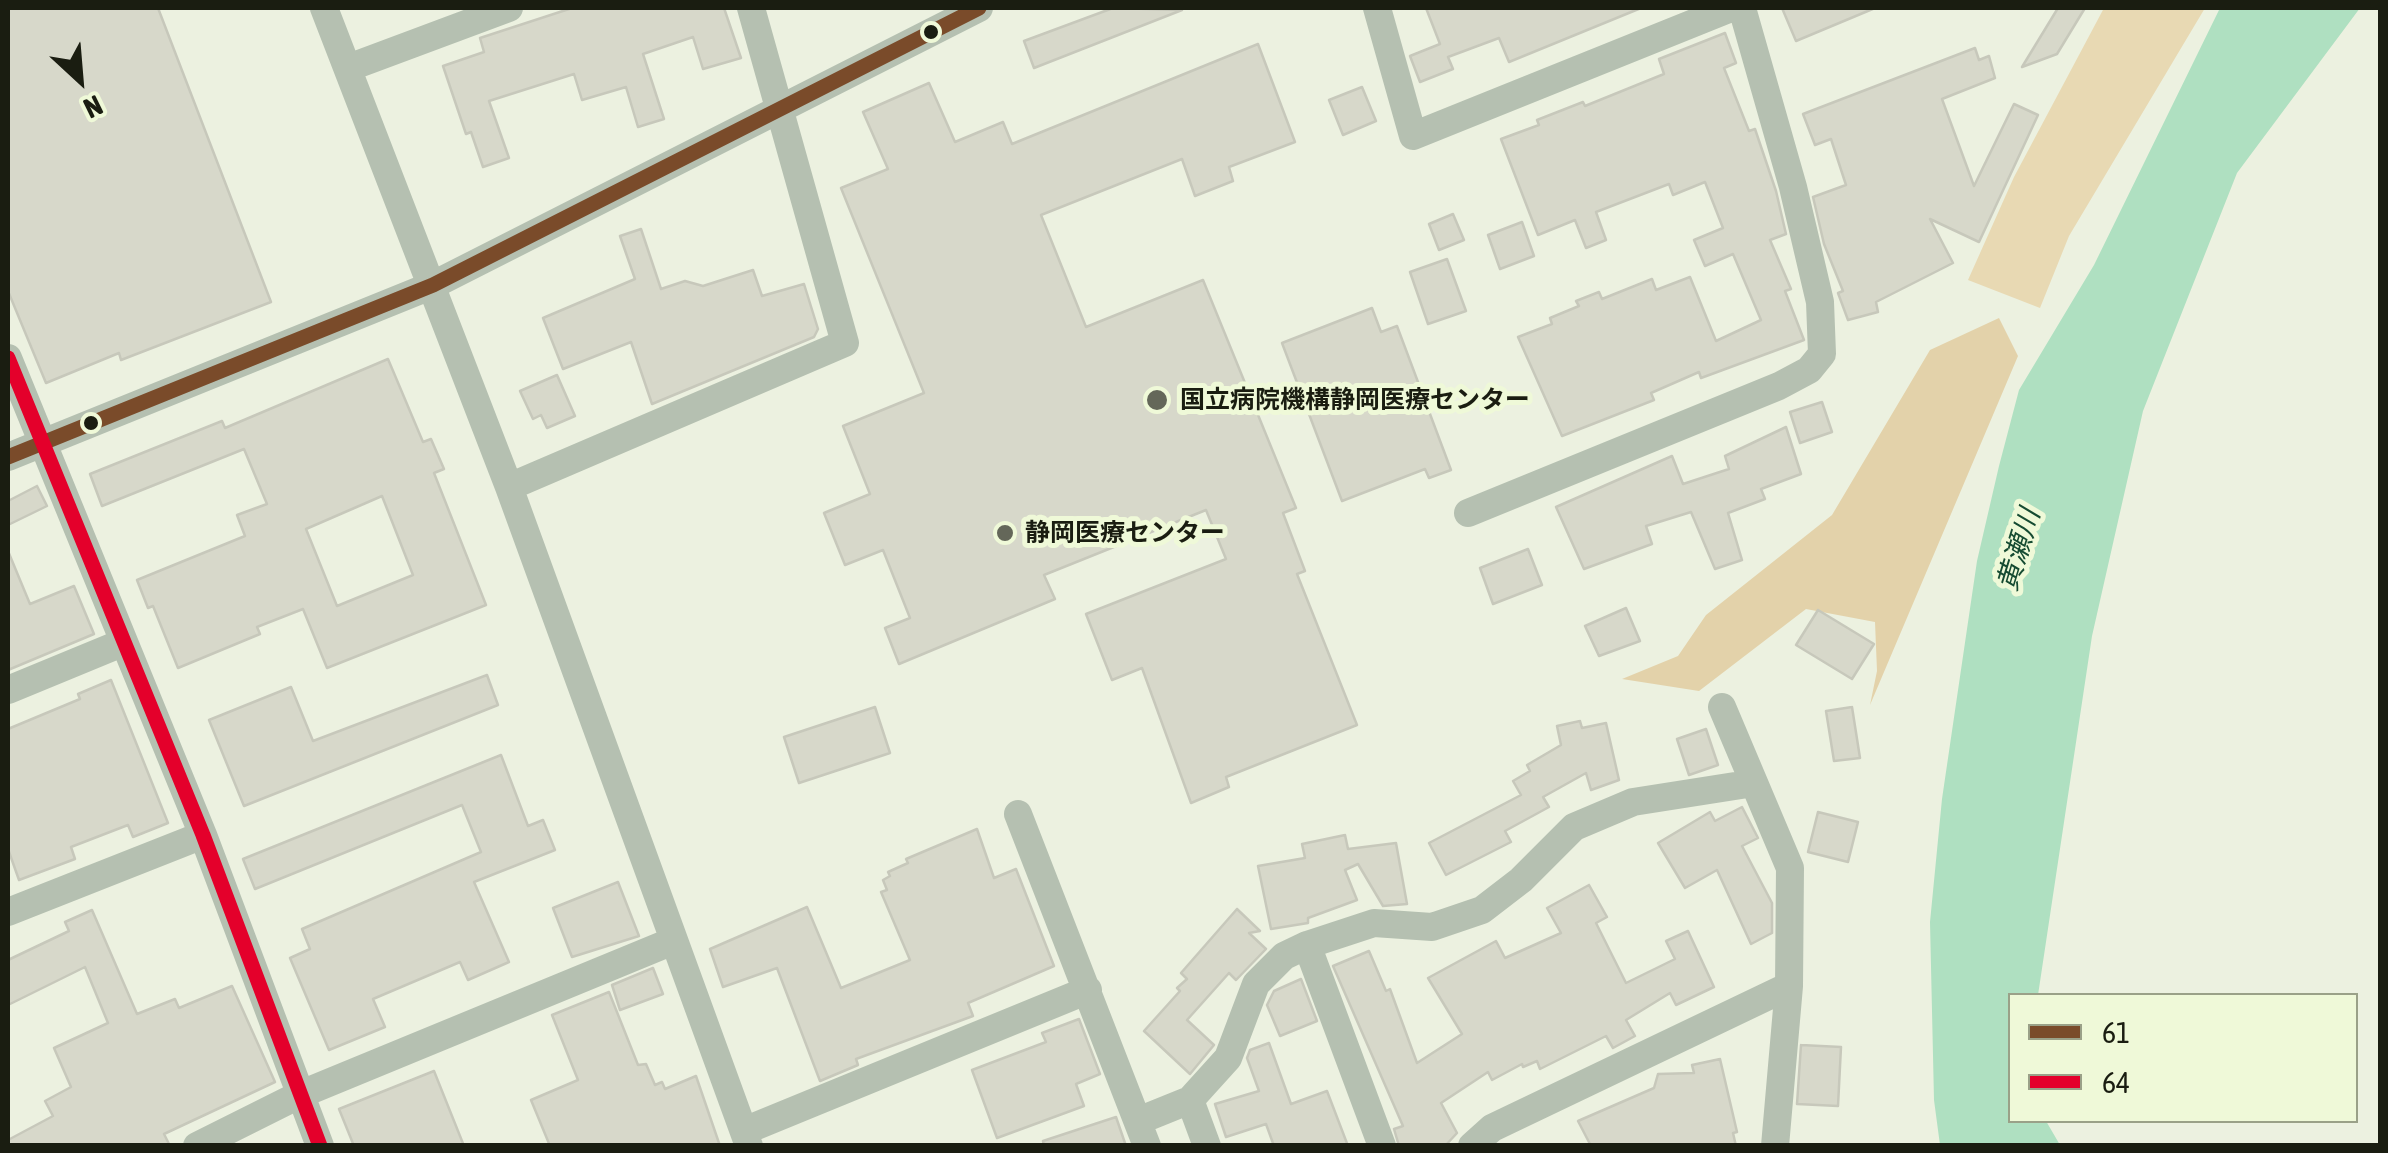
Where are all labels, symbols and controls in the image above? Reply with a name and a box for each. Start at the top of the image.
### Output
unlabelled marker [921,22,941,42]
north arrow [30,30,130,130]
text: N [79,89,108,125]
place label: 国立病院機構静岡医療センター [1180,385,1530,415]
marker: 国立病院機構静岡医療センター [1144,387,1170,413]
unlabelled marker [81,413,101,433]
water label: 黄瀬川 [1991,505,2047,595]
place label: 静岡医療センター [1025,518,1225,548]
marker: 静岡医療センター [994,522,1016,544]
legend [2008,993,2358,1123]
text: 61 [2102,1015,2130,1049]
text: 64 [2102,1065,2130,1099]

